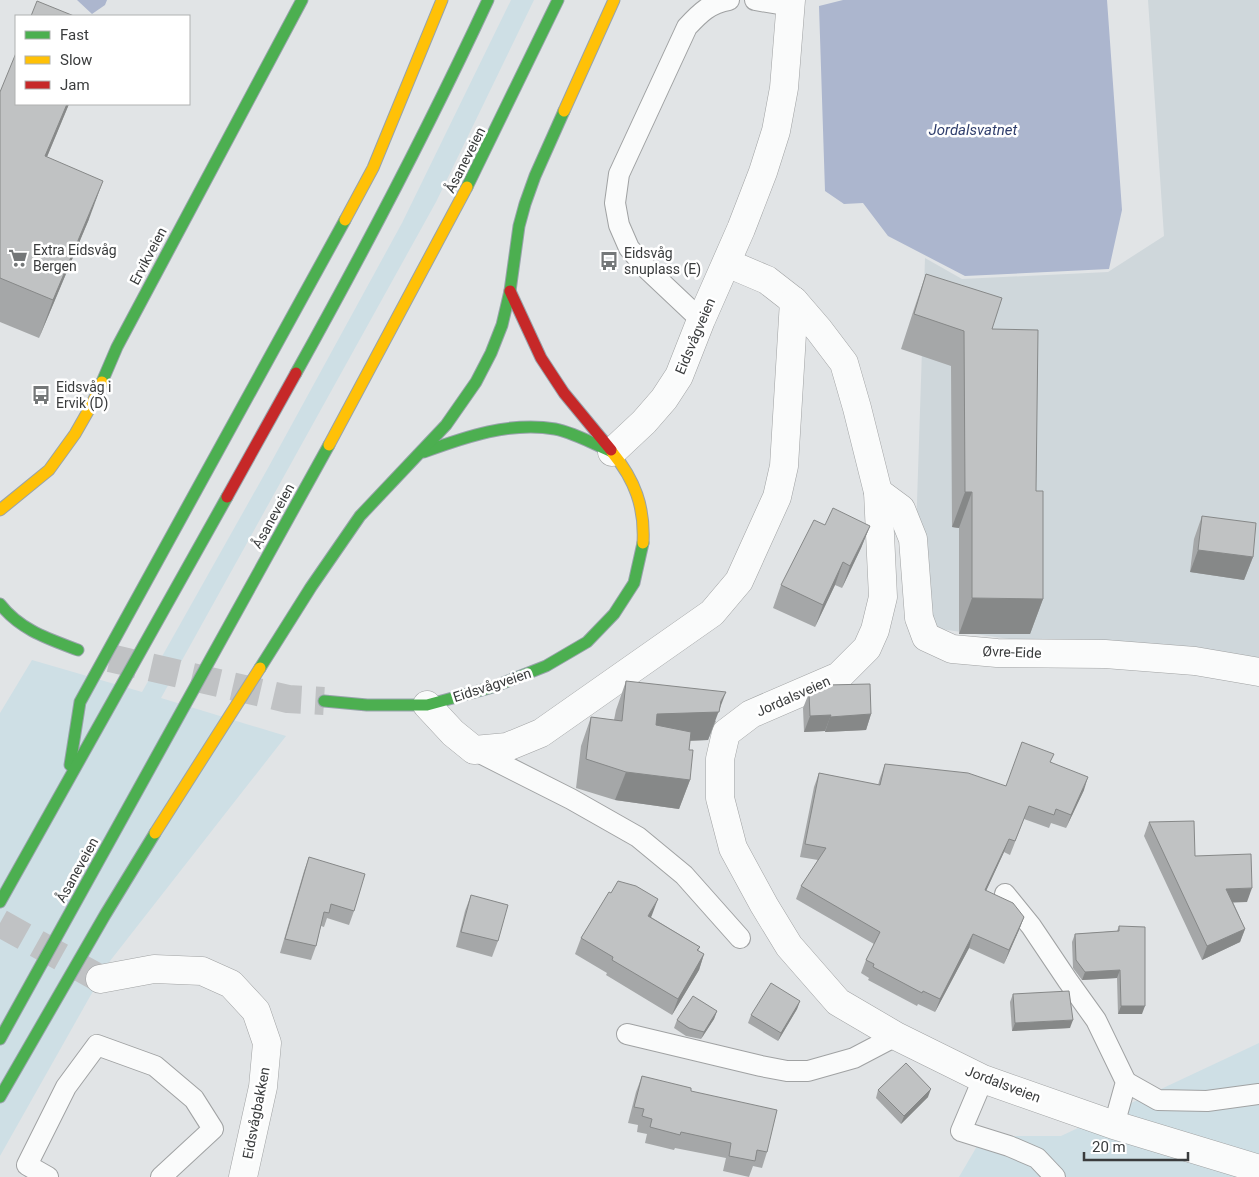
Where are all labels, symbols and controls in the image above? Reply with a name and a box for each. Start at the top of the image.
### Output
legend [15,15,190,105]
text: Fast [60,26,89,44]
text: Slow [60,51,92,69]
text: Jam [60,76,90,94]
water label: Jordalsvatnet [929,121,1017,139]
street label: Åsaneveien [441,124,488,196]
street label: Ervikveien [126,225,170,287]
place label: Extra Eidsvåg Bergen [33,242,117,274]
place label: Eidsvåg snuplass (E) [624,245,701,278]
supermarket icon: Extra Eidsvåg Bergen [7,247,29,269]
bus stop icon: Eidsvåg snuplass (E) [598,250,620,272]
street label: Eidsvågveien [672,295,718,377]
place label: Eidsvåg i Ervik (D) [56,379,112,412]
bus stop icon: Eidsvåg i Ervik (D) [30,384,52,406]
street label: Åsaneveien [248,480,297,551]
street label: Øvre-Eide [982,643,1042,661]
street label: Eidsvågveien [451,665,533,705]
street label: Jordalsveien [754,673,832,719]
street label: Åsaneveien [52,834,101,905]
street label: Jordalsveien [963,1062,1043,1106]
street label: Eidsvågbakken [239,1066,273,1160]
scale bar [1084,1130,1188,1162]
text: 20 m [1092,1138,1126,1156]

